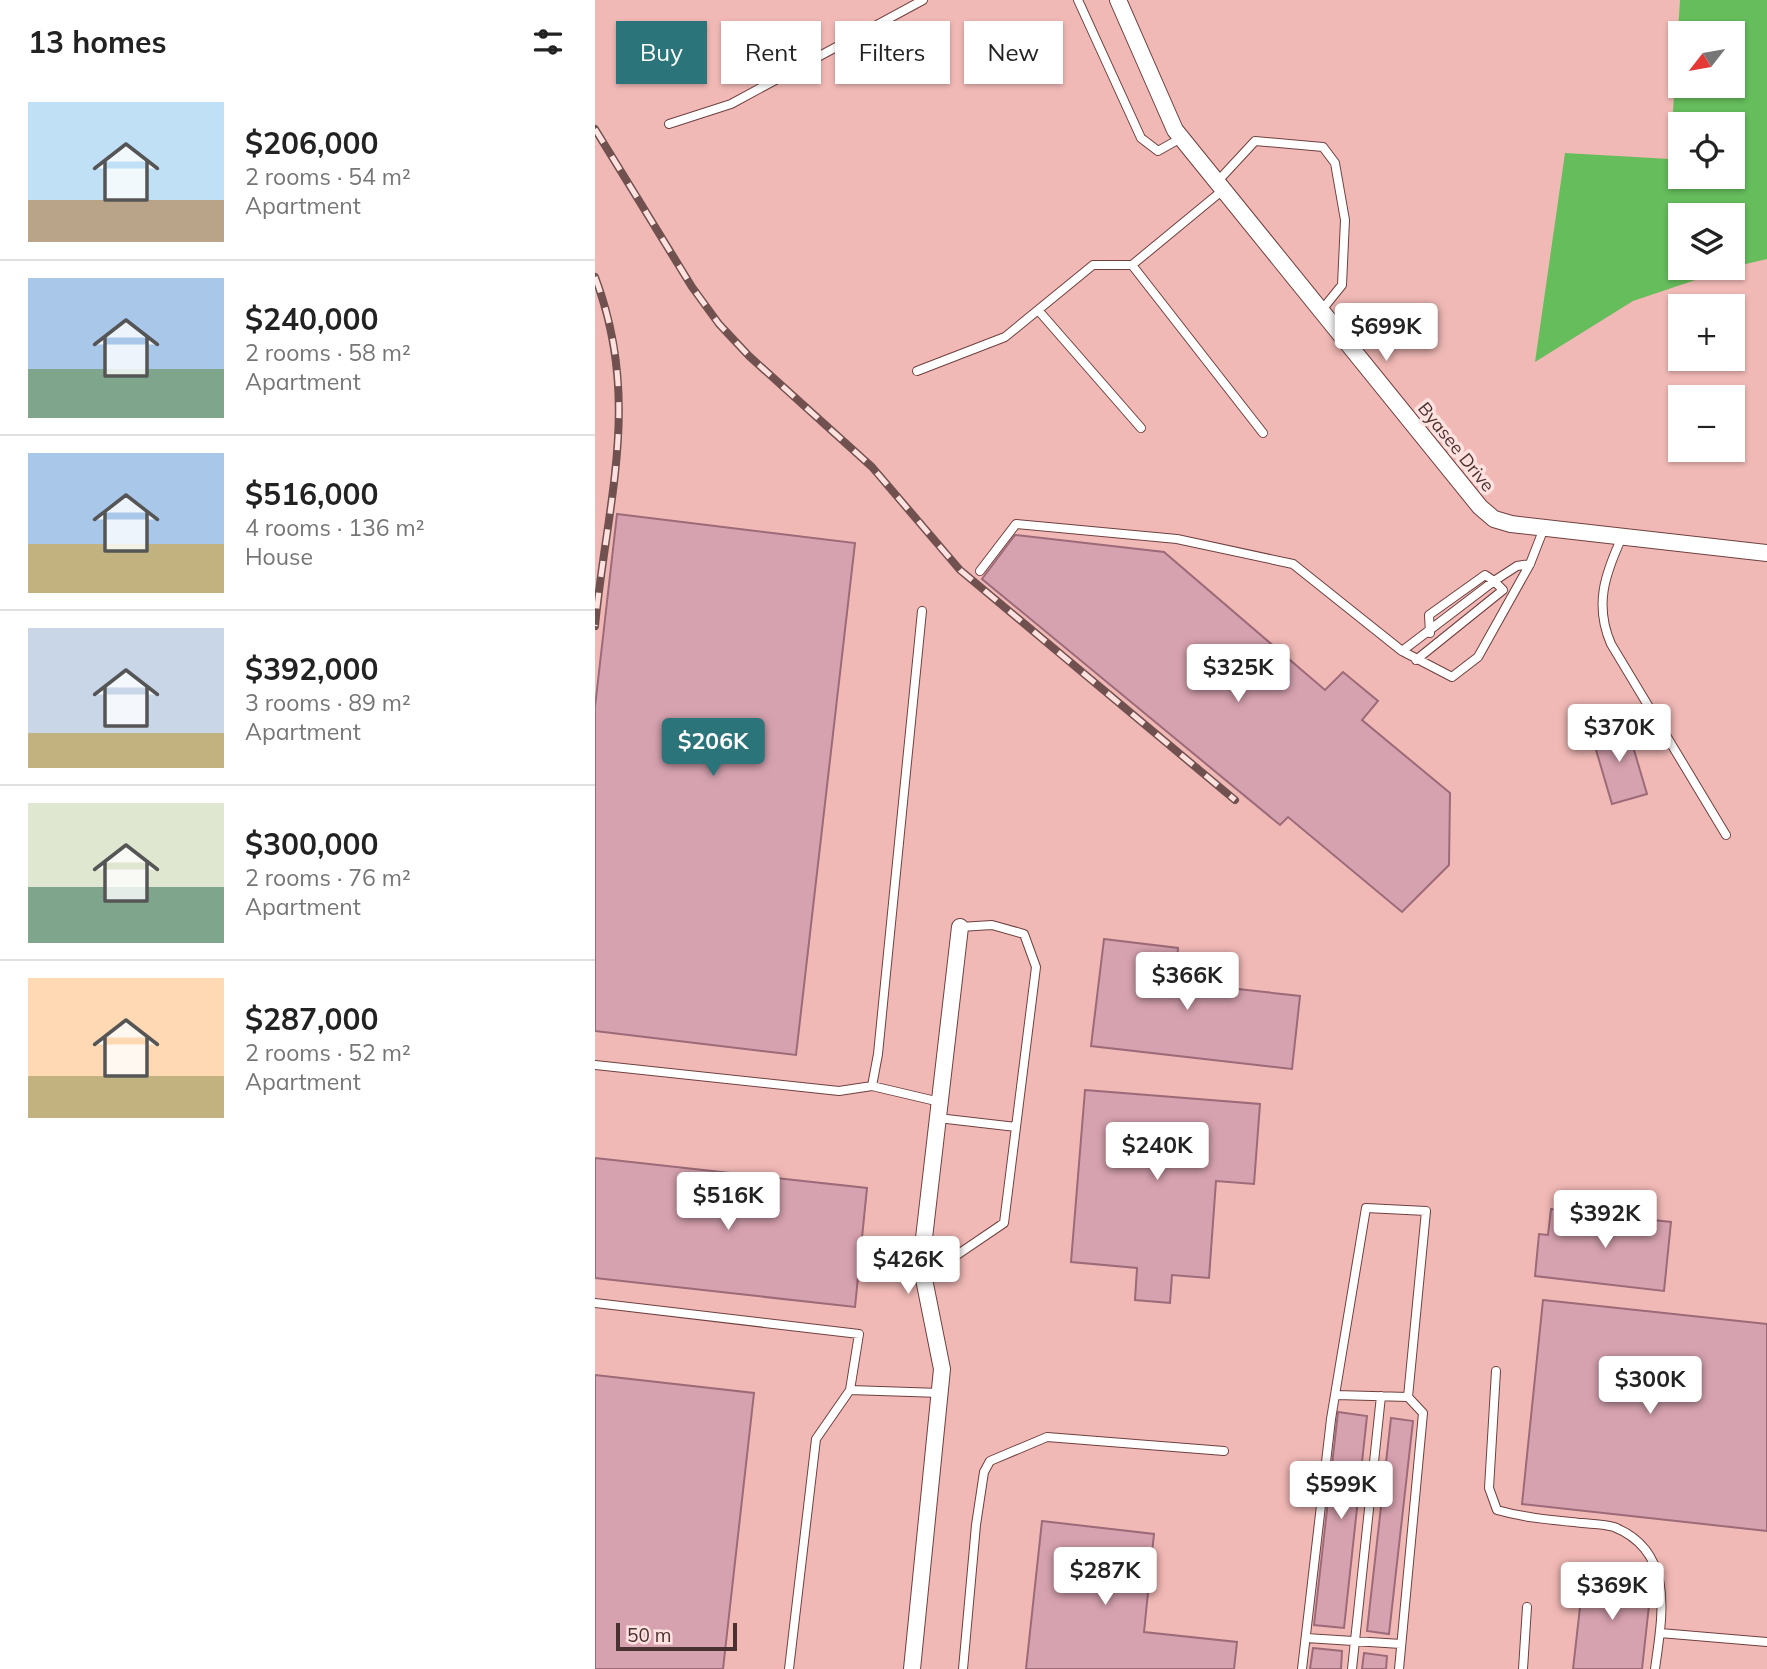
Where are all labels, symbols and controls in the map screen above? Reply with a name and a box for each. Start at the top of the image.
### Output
chip: Buy [616,21,707,84]
chip: Rent [721,21,821,84]
chip: Filters [835,21,950,84]
chip: New [964,21,1063,84]
north arrow [1668,21,1745,98]
map controls [1668,21,1745,462]
text: 13 homes [28,23,167,61]
icon: filters [529,23,567,61]
button: locate [1668,112,1745,189]
text: $206,000 [245,124,378,162]
icon: home [84,130,168,214]
text: 2 rooms · 54 m² [245,162,411,191]
text: Apartment [245,191,361,220]
button: layers [1668,203,1745,280]
button: + [1668,294,1745,371]
text: $240,000 [245,300,378,338]
pin: $699K [1337,304,1435,363]
icon: home [84,306,168,390]
text: $699K [1351,311,1421,340]
text: 2 rooms · 58 m² [245,338,411,367]
text: Apartment [245,367,361,396]
button: − [1668,385,1745,462]
street label: Byasee Drive [1413,397,1500,496]
text: $516,000 [245,475,378,513]
icon: home [84,481,168,565]
text: 4 rooms · 136 m² [245,513,425,542]
text: House [245,542,313,571]
pin: $325K [1189,644,1287,704]
text: $392,000 [245,650,378,688]
text: $325K [1203,652,1273,681]
icon: home [84,656,168,740]
text: 3 rooms · 89 m² [245,688,411,717]
pin: $370K [1570,704,1668,764]
text: $370K [1584,712,1654,741]
text: Apartment [245,717,361,746]
pin: $206K [664,718,762,778]
text: $206K [678,726,748,755]
text: $300,000 [245,825,378,863]
icon: home [84,831,168,915]
text: 2 rooms · 76 m² [245,863,411,892]
text: Apartment [245,892,361,921]
pin: $366K [1138,953,1236,1012]
text: $366K [1152,960,1222,989]
text: $287,000 [245,1000,378,1038]
icon: home [84,1006,168,1090]
text: 2 rooms · 52 m² [245,1038,411,1067]
text: Apartment [245,1067,361,1096]
pin: $240K [1108,1122,1206,1182]
text: $240K [1122,1130,1192,1159]
pin: $516K [679,1172,777,1232]
text: $516K [693,1180,763,1209]
pin: $392K [1556,1190,1654,1250]
text: $392K [1570,1198,1640,1227]
pin: $426K [859,1236,957,1296]
text: $426K [873,1244,943,1273]
pin: $300K [1601,1356,1699,1416]
text: $300K [1615,1364,1685,1393]
pin: $599K [1292,1462,1390,1521]
text: $599K [1306,1469,1376,1498]
pin: $287K [1056,1548,1154,1607]
text: $287K [1070,1555,1140,1584]
pin: $369K [1563,1562,1661,1622]
text: $369K [1577,1570,1647,1599]
scale bar [616,1620,737,1652]
text: 50 m [627,1623,671,1647]

